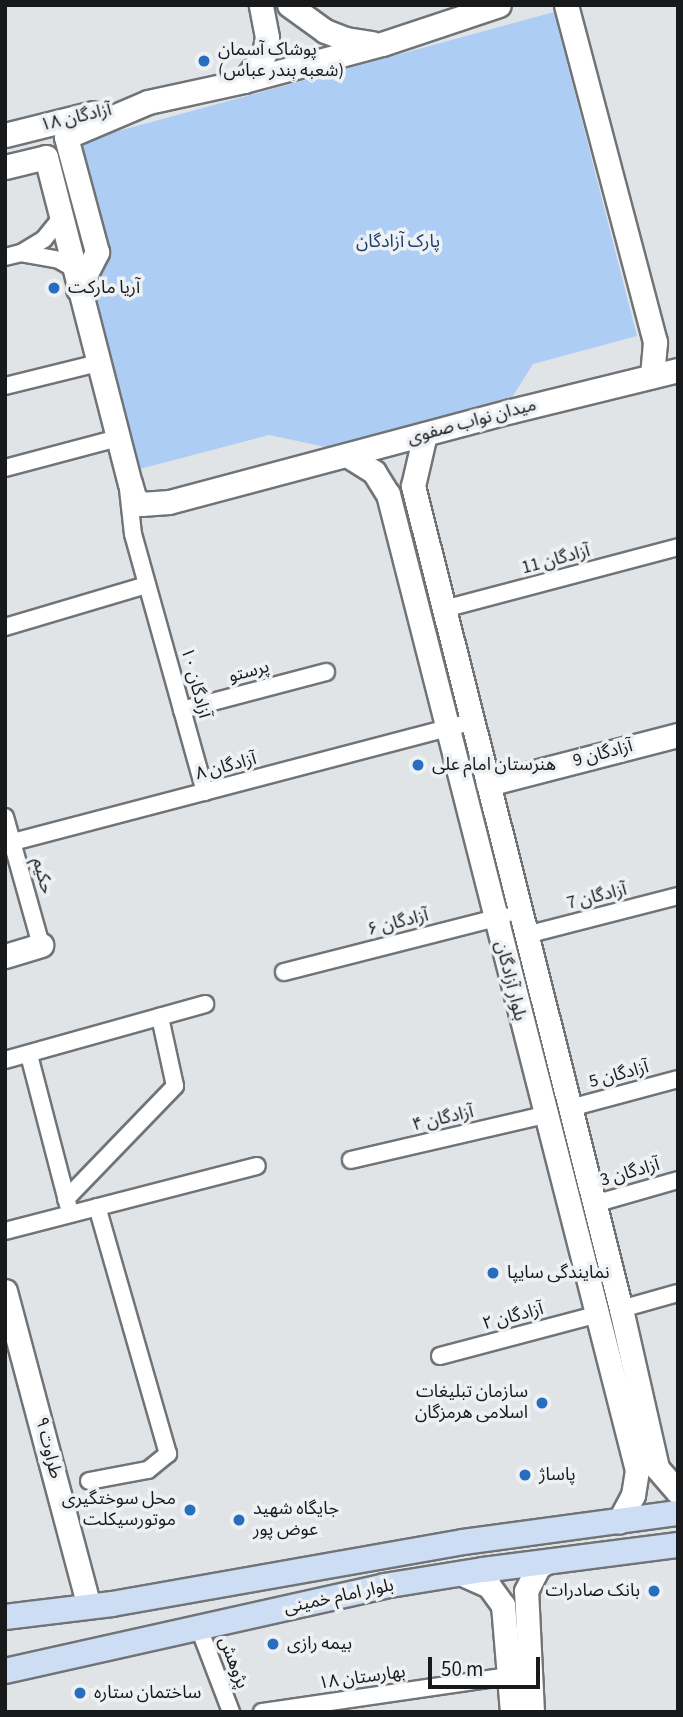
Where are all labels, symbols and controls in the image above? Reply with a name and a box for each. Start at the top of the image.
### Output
place label: پوشاک آسمان (شعبه بندر عباس) [218,40,344,82]
marker: پوشاک آسمان (شعبه بندر عباس) [196,53,212,69]
street label: آزادگان ۱۸ [38,99,114,137]
park label: پارک آزادگان [356,231,440,253]
place label: آریا مارکت [68,277,140,299]
marker: آریا مارکت [46,280,62,296]
street label: میدان نواب صفوی [405,394,539,450]
street label: آزادگان 11 [520,541,592,579]
street label: آزادگان ۱۰ [175,645,215,721]
street label: پرستو [226,656,272,688]
street label: آزادگان 9 [571,736,635,772]
street label: آزادگان ۸ [193,749,259,785]
place label: هنرستان امام علی [432,754,556,776]
marker: هنرستان امام علی [410,757,426,773]
street label: حکیم [27,856,57,896]
street label: آزادگان 7 [565,879,629,915]
street label: آزادگان ۶ [365,905,431,941]
street label: بلوار آزادگان [490,939,530,1023]
street label: آزادگان 5 [587,1057,651,1093]
street label: آزادگان ۴ [410,1101,476,1137]
street label: آزادگان 3 [598,1154,662,1192]
place label: نمایندگی سایپا [507,1262,610,1284]
marker: نمایندگی سایپا [485,1265,501,1281]
street label: آزادگان ۲ [480,1299,546,1335]
place label: سازمان تبلیغات اسلامی هرمزگان [415,1382,528,1424]
marker: سازمان تبلیغات اسلامی هرمزگان [534,1395,550,1411]
street label: طراوت ۹ [30,1415,66,1481]
place label: پاساژ [539,1464,576,1486]
marker: پاساژ [517,1467,533,1483]
place label: محل سوختگیری موتورسیکلت [62,1489,176,1532]
place label: جایگاه شهید عوض پور [253,1499,339,1542]
marker: محل سوختگیری موتورسیکلت [182,1502,198,1518]
marker: جایگاه شهید عوض پور [231,1512,247,1528]
street label: بلوار امام خمینی [282,1575,396,1619]
place label: بانک صادرات [546,1580,640,1602]
marker: بانک صادرات [646,1583,662,1599]
place label: بیمه رازی [287,1633,352,1655]
street label: پژوهش [213,1634,253,1692]
marker: بیمه رازی [265,1636,281,1652]
scale bar [431,1644,543,1688]
text: 50 m [441,1654,483,1684]
street label: بهارستان ۱۸ [317,1661,407,1695]
place label: ساختمان ستاره [94,1682,201,1704]
marker: ساختمان ستاره [72,1685,88,1701]

